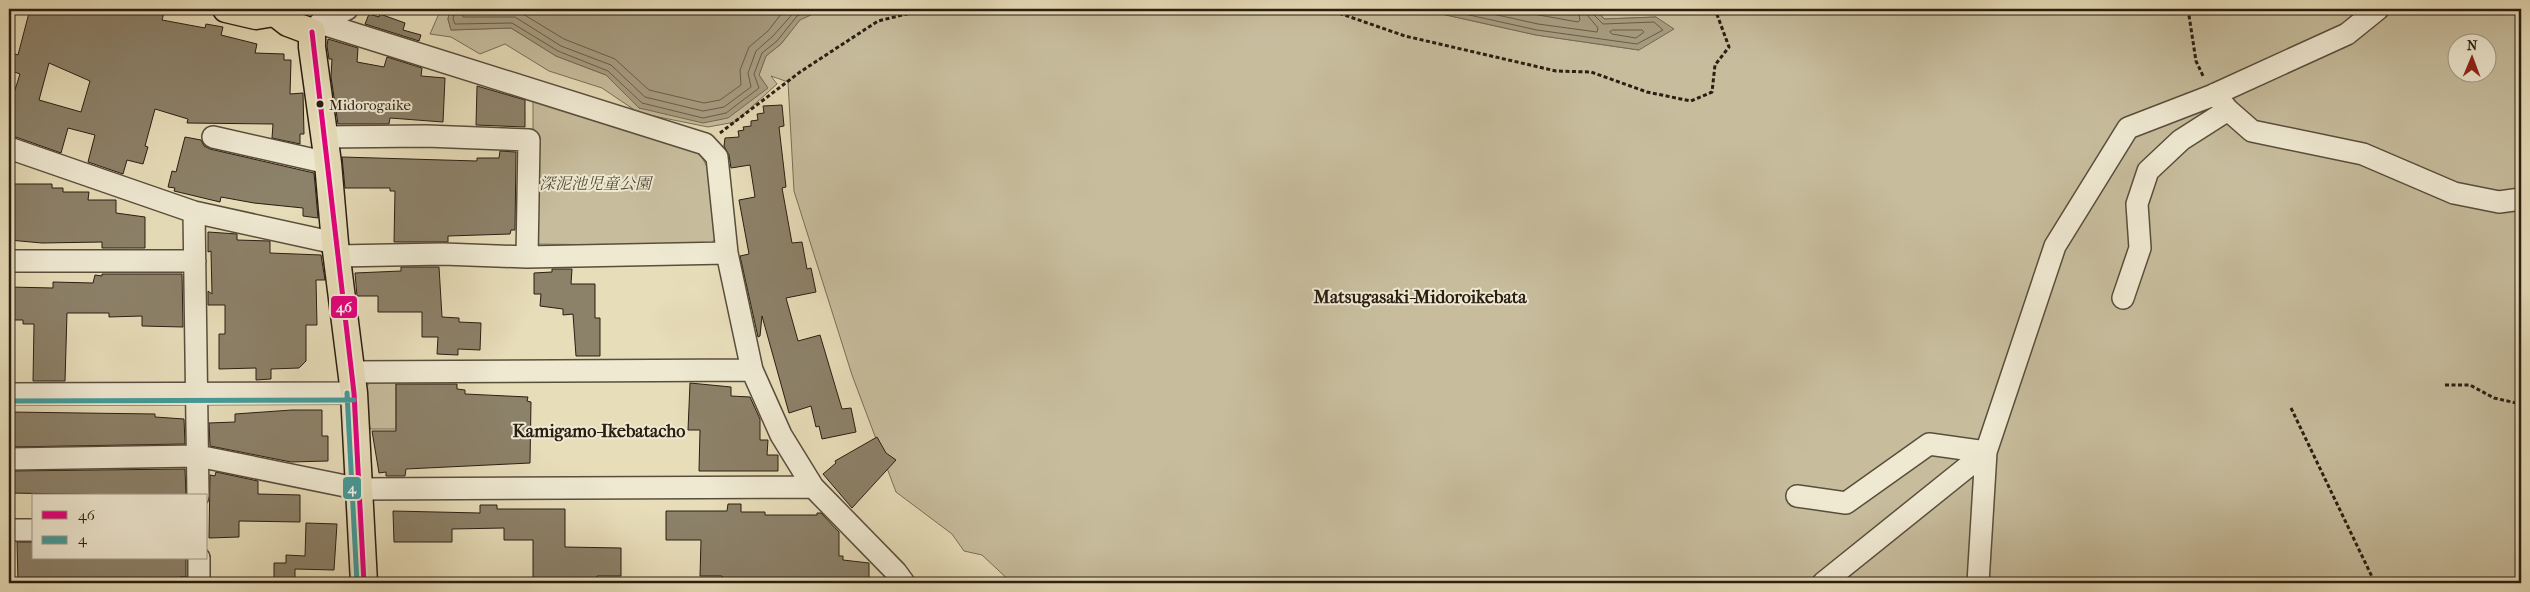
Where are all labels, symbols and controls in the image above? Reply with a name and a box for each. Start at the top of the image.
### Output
north arrow [2448,32,2498,82]
text: N [2467,37,2478,54]
place label: Midorogaike [329,96,411,114]
marker: Midorogaike [315,99,325,109]
park label: 深泥池児童公園 [539,174,654,193]
district label: Matsugasaki-Midoroikebata [1313,287,1527,308]
line badge: 46 [330,295,358,319]
text: 46 [335,299,352,316]
district label: Kamigamo-Ikebatacho [513,421,685,442]
line badge: 4 [342,476,362,500]
text: 4 [347,480,357,497]
legend [32,494,208,560]
text: 46 [78,506,96,524]
text: 4 [78,530,88,548]

